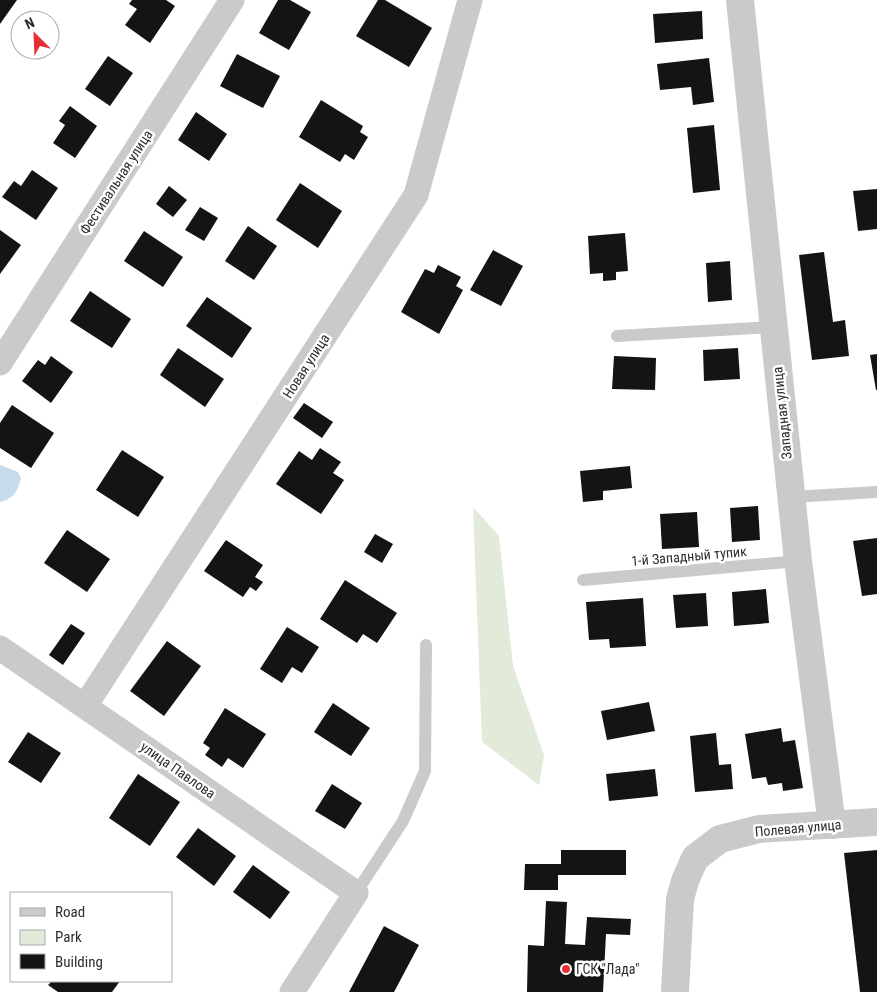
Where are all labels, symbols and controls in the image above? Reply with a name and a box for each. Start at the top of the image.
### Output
north arrow [10,10,60,60]
text: N [23,14,37,32]
street label: Фестивальная улица [76,127,156,237]
street label: Новая улица [279,331,333,401]
street label: Западная улица [769,366,795,460]
street label: 1-й Западный тупик [631,543,748,569]
street label: улица Павлова [138,738,218,802]
street label: Полевая улица [754,816,842,840]
legend [10,892,172,982]
text: Road [55,903,85,921]
text: Park [55,928,82,946]
text: Building [55,953,103,971]
place label: ГСК "Лада" [576,961,639,977]
marker: ГСК "Лада" [560,963,572,975]

